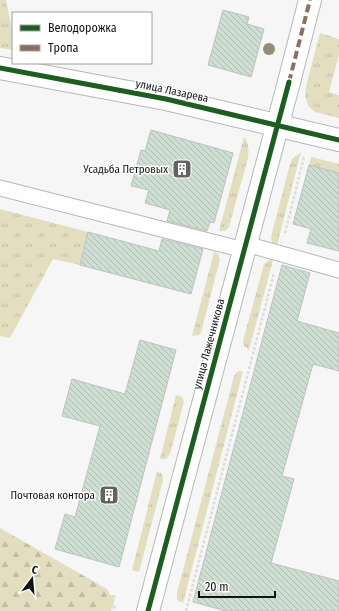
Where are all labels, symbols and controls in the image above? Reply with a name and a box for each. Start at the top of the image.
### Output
legend [12,12,152,64]
text: Велодорожка [48,21,117,35]
text: Тропа [48,41,79,55]
street label: улица Лазарева [134,77,210,105]
building icon: Усадьба Петровых [171,158,193,180]
place label: Усадьба Петровых [82,163,168,176]
street label: улица Лажечникова [191,297,227,391]
building icon: Почтовая контора [98,484,120,506]
place label: Почтовая контора [10,489,95,502]
north arrow [12,559,52,599]
text: С [30,563,39,577]
scale bar [199,573,275,599]
text: 20 m [205,580,229,594]

